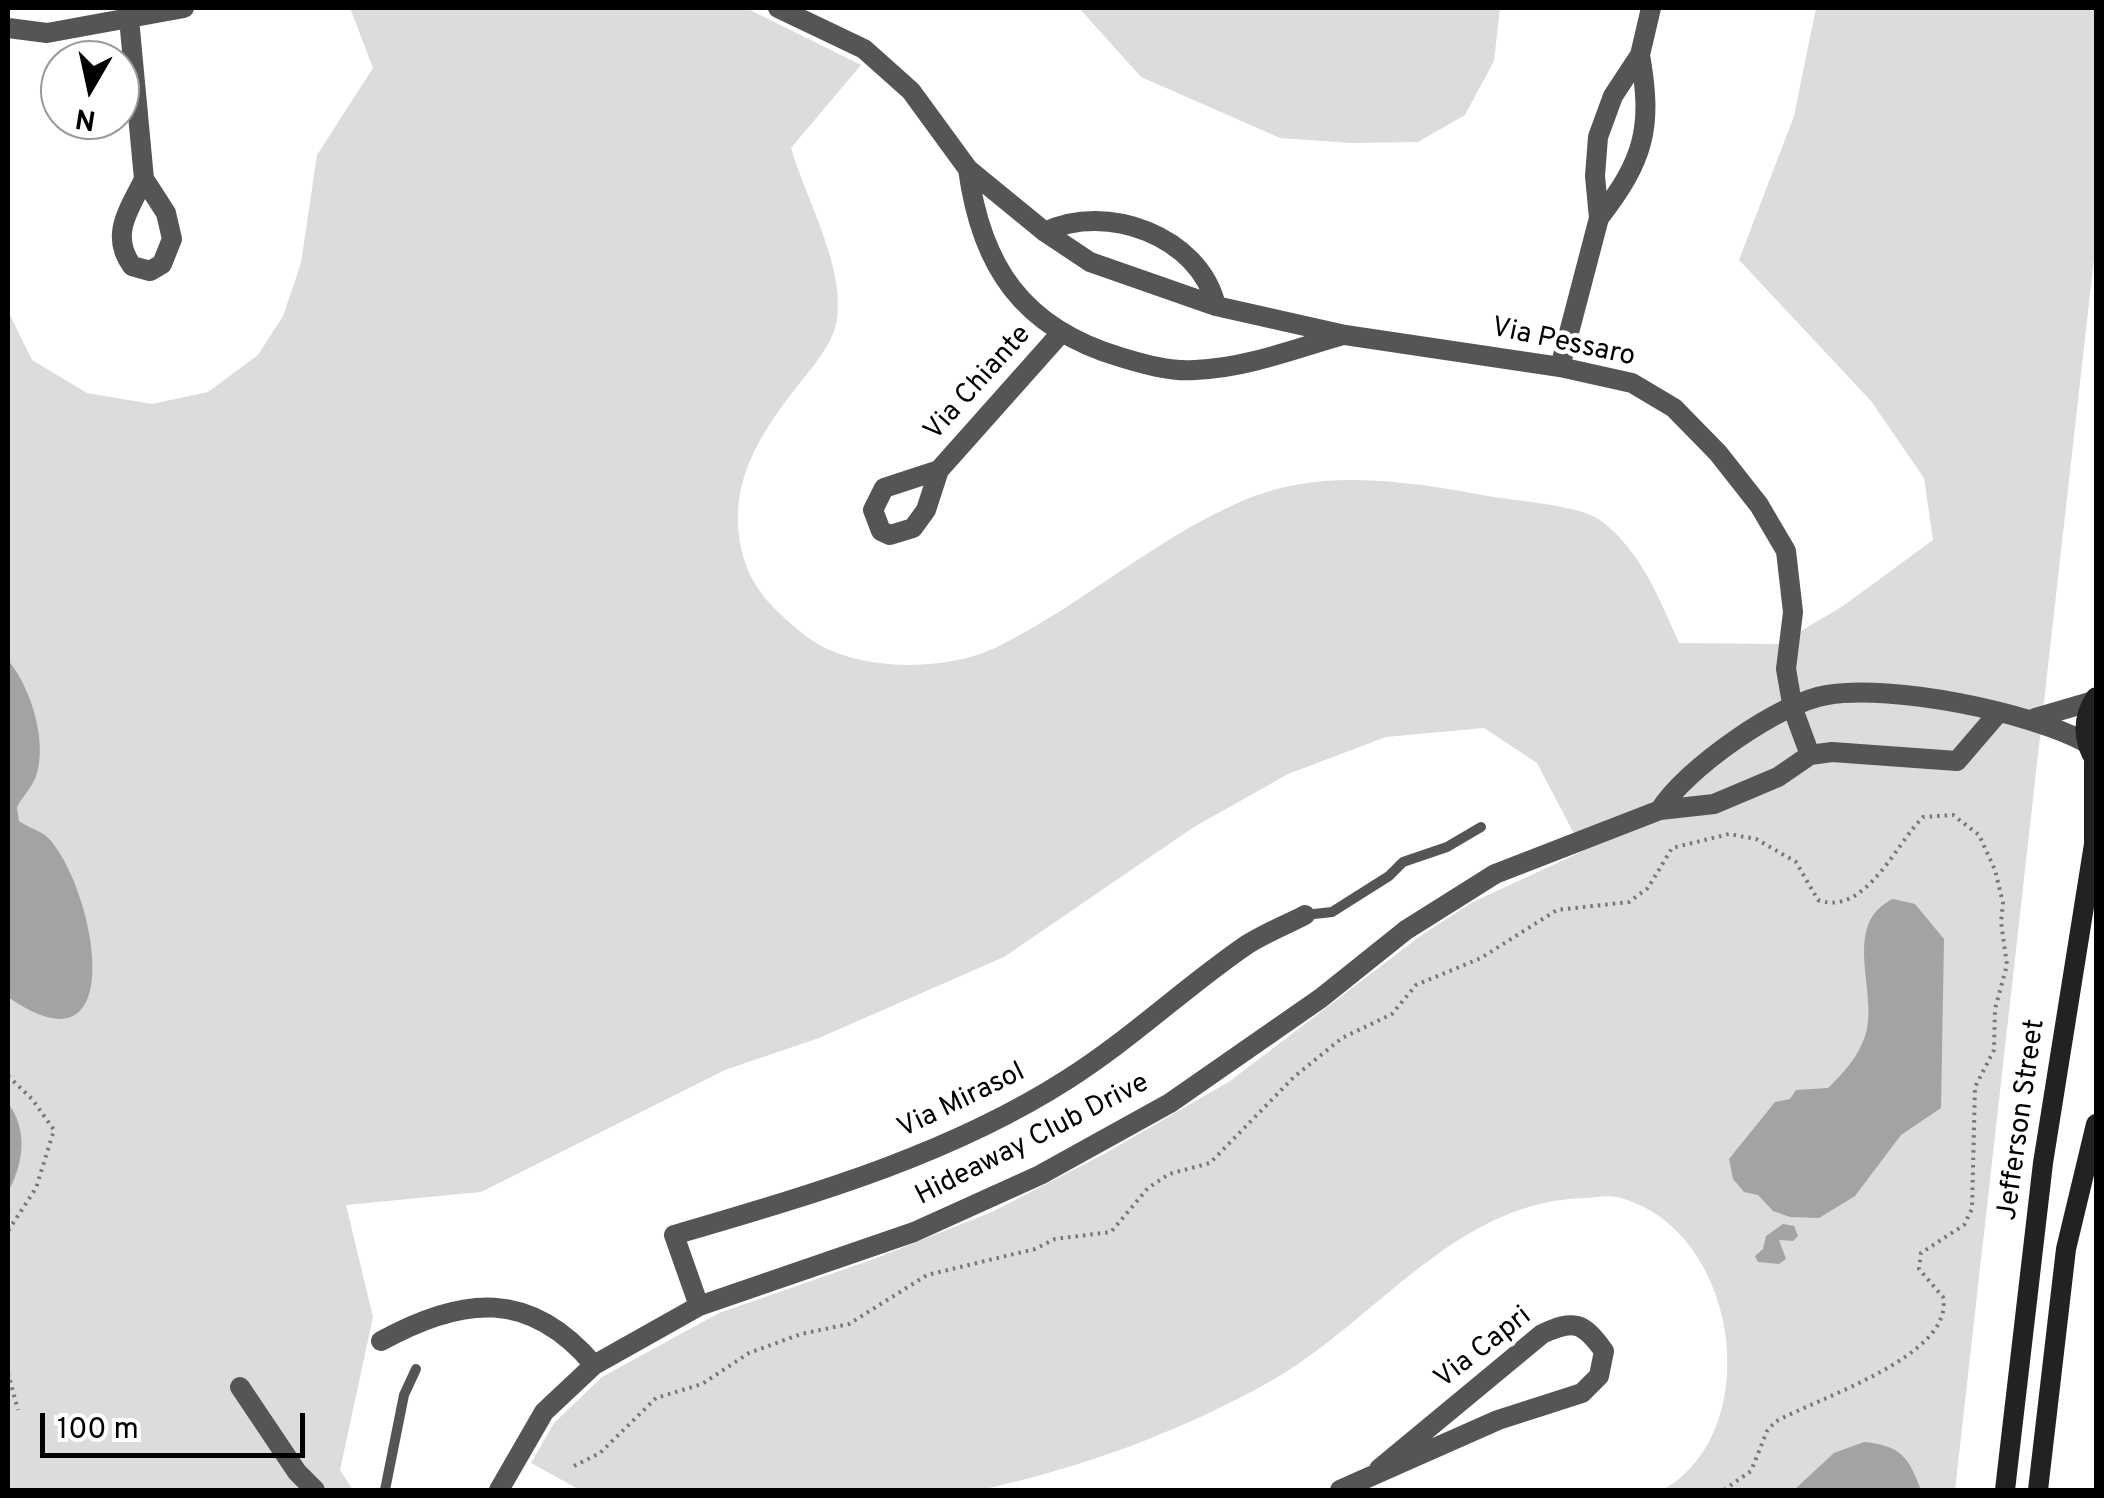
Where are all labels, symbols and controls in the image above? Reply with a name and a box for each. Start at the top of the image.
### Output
north arrow [40,40,140,140]
text: N [73,98,98,137]
street label: Via Pessaro [1488,312,1638,376]
street label: Via Chiante [919,319,1039,449]
street label: Jefferson Street [1992,1017,2054,1223]
street label: Via Mirasol [893,1057,1031,1147]
street label: Hideaway Club Drive [911,1068,1155,1214]
street label: Via Capri [1429,1301,1539,1397]
scale bar [45,1393,310,1455]
text: 100 m [57,1412,139,1449]

